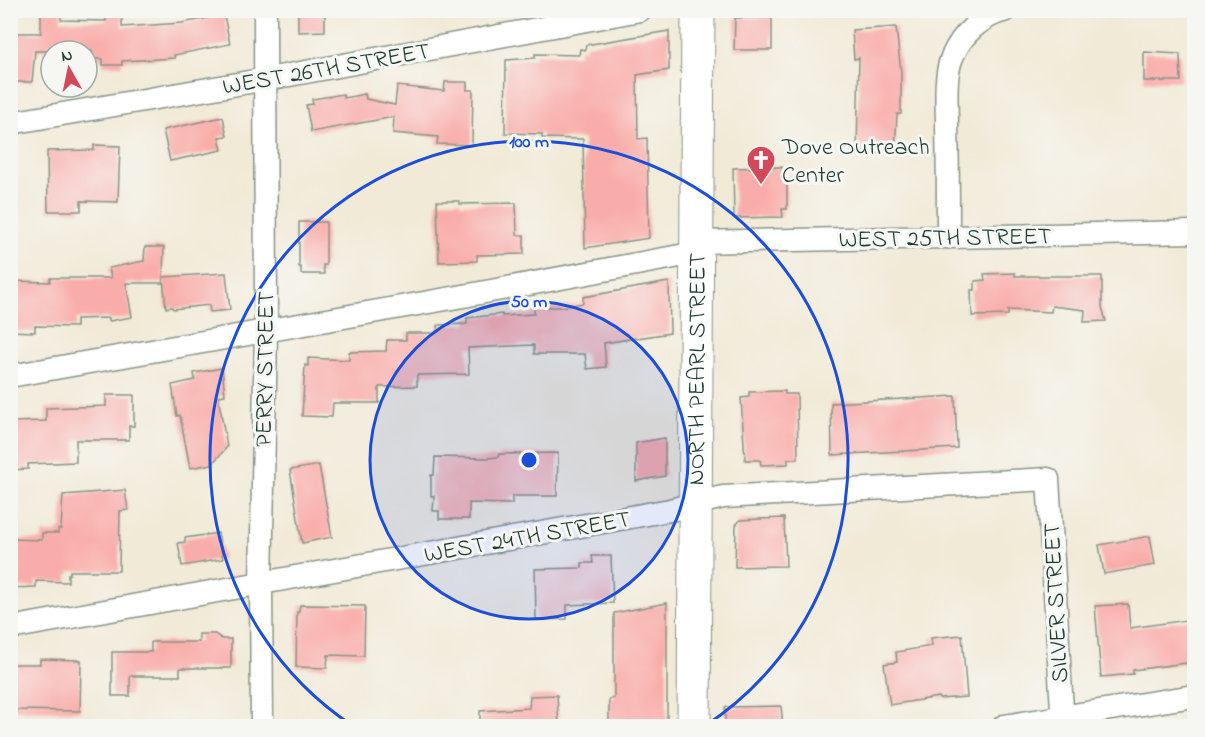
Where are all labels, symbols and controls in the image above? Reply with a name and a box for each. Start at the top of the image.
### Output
street label: WEST 26TH STREET [220,35,433,106]
north arrow [39,39,99,99]
text: N [60,43,74,69]
text: 100 m [509,130,549,156]
place label: Dove Outreach Center [781,131,930,194]
church icon: Dove Outreach Center [745,144,777,186]
street label: WEST 25TH STREET [838,220,1052,259]
street label: NORTH PEARL STREET [680,252,717,486]
text: 50 m [511,290,547,316]
street label: PERRY STREET [248,291,285,447]
centre of rings [519,450,539,470]
street label: WEST 24TH STREET [421,503,634,574]
street label: SILVER STREET [1036,522,1079,684]

